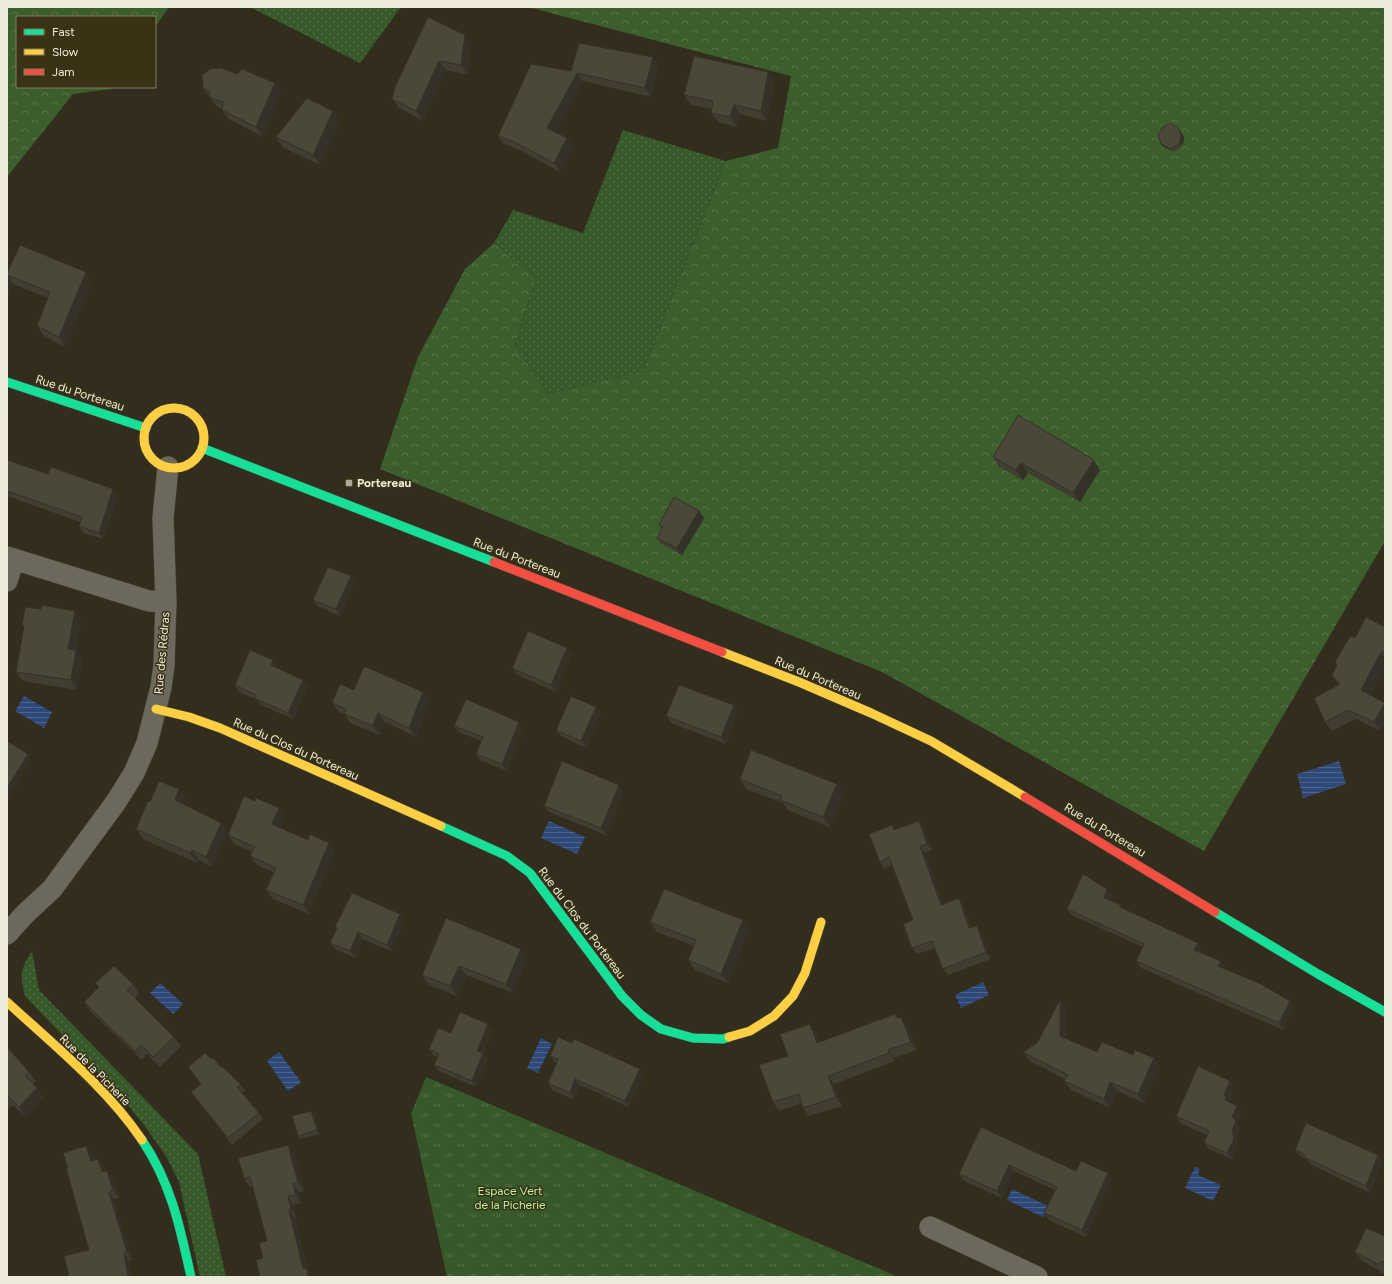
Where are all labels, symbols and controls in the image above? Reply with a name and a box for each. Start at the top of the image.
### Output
legend [16,16,156,88]
text: Fast [52,25,75,39]
text: Slow [52,45,79,59]
text: Jam [52,65,75,79]
street label: Rue du Portereau [34,372,126,414]
place label: Portereau [357,476,412,490]
marker: Portereau [344,478,354,488]
street label: Rue du Portereau [471,535,563,581]
street label: Rue des Rédras [151,611,173,695]
street label: Rue du Portereau [773,653,863,703]
street label: Rue du Clos du Portereau [231,715,361,783]
street label: Rue du Portereau [1062,800,1148,860]
street label: Rue du Clos du Portereau [535,864,629,982]
street label: Rue de la Picherie [57,1032,134,1109]
park label: Espace Vert de la Picherie [474,1184,546,1212]

